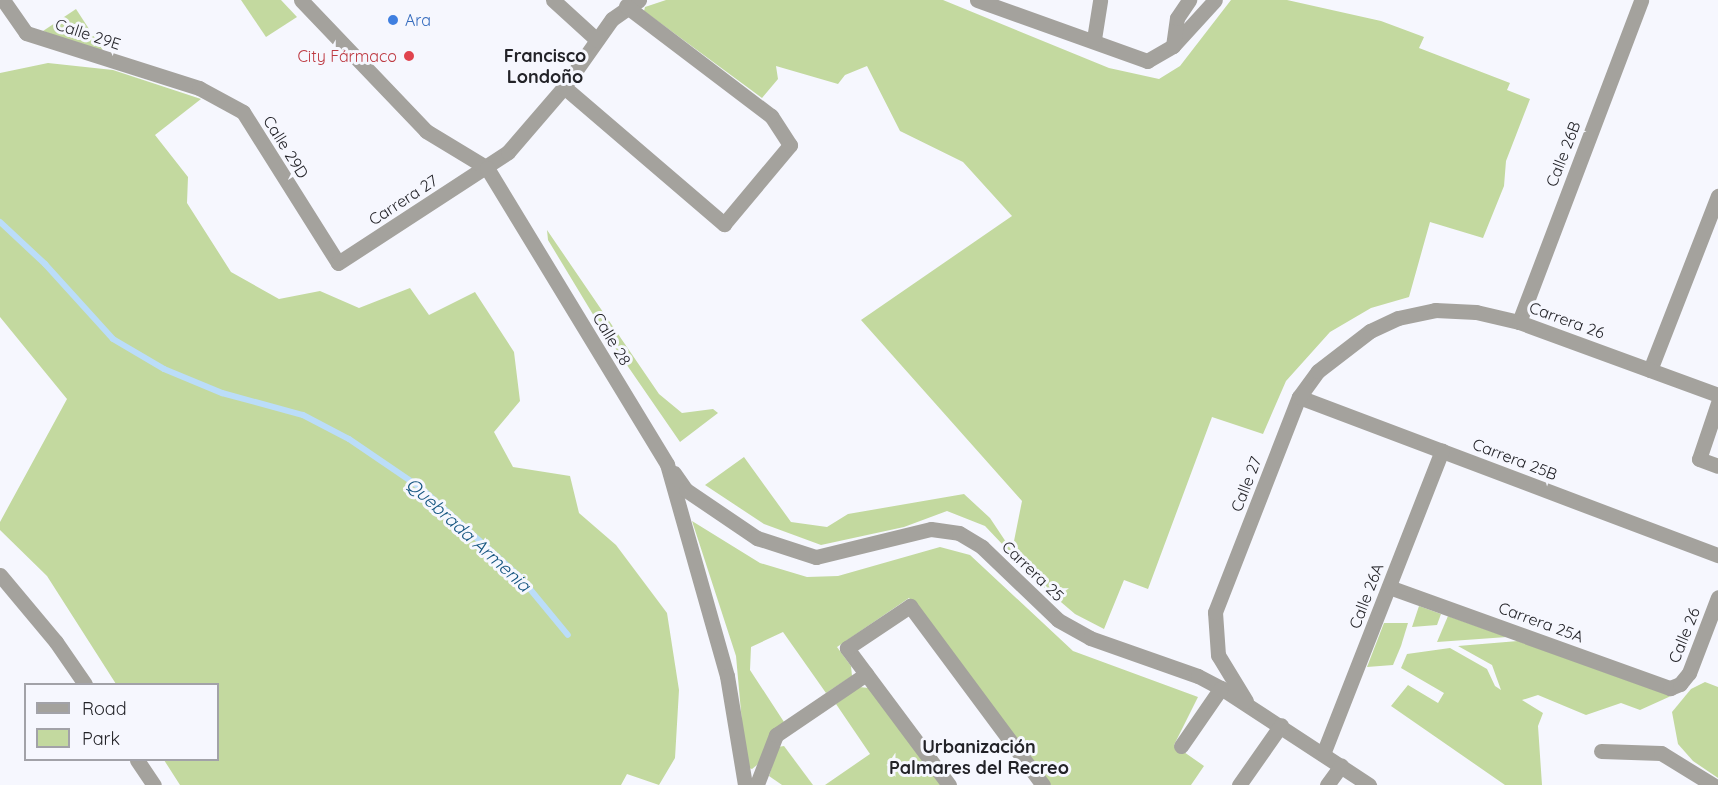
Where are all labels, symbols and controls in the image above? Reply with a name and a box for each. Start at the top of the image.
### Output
place label: Ara [405,10,431,30]
marker: Ara [386,13,400,27]
street label: Calle 29E [53,14,123,54]
place label: City Fármaco [297,46,397,66]
district label: Francisco Londoño [504,46,586,88]
marker: City Fármaco [402,49,416,63]
street label: Calle 29D [259,112,313,182]
street label: Calle 26B [1542,119,1584,189]
street label: Carrera 27 [365,171,441,229]
street label: Carrera 26 [1527,298,1607,342]
street label: Calle 28 [589,309,635,369]
street label: Carrera 25B [1470,434,1560,484]
street label: Calle 27 [1227,454,1265,514]
water label: Quebrada Armenia [401,473,535,597]
street label: Carrera 25 [998,537,1068,605]
street label: Calle 26A [1345,561,1387,631]
street label: Carrera 25A [1496,598,1586,646]
street label: Calle 26 [1664,604,1704,666]
legend [24,683,219,761]
text: Road [82,697,127,720]
text: Park [82,727,120,750]
district label: Urbanización Palmares del Recreo [889,737,1069,780]

